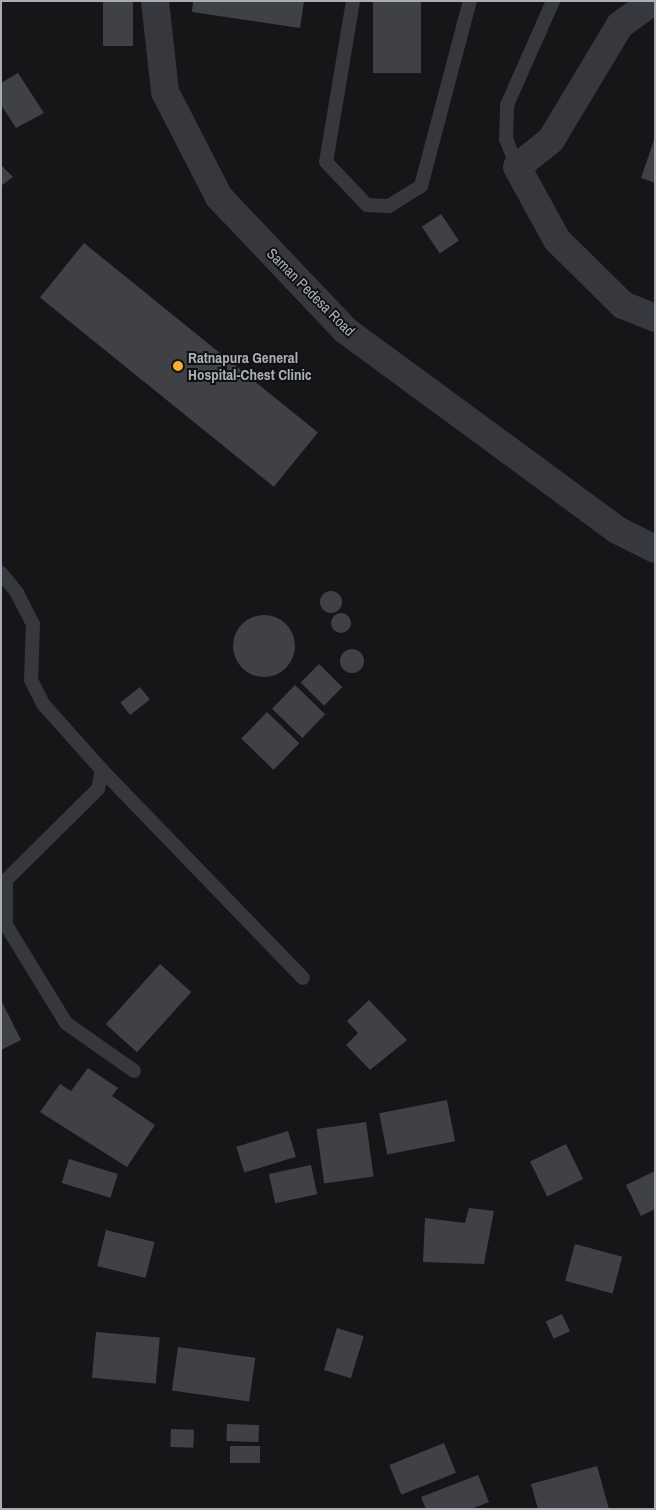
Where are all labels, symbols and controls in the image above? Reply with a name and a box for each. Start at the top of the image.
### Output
street label: Saman Pedesa Road [263,244,359,340]
place label: Ratnapura General Hospital-Chest Clinic [188,348,312,383]
marker: Ratnapura General Hospital-Chest Clinic [172,360,184,372]

